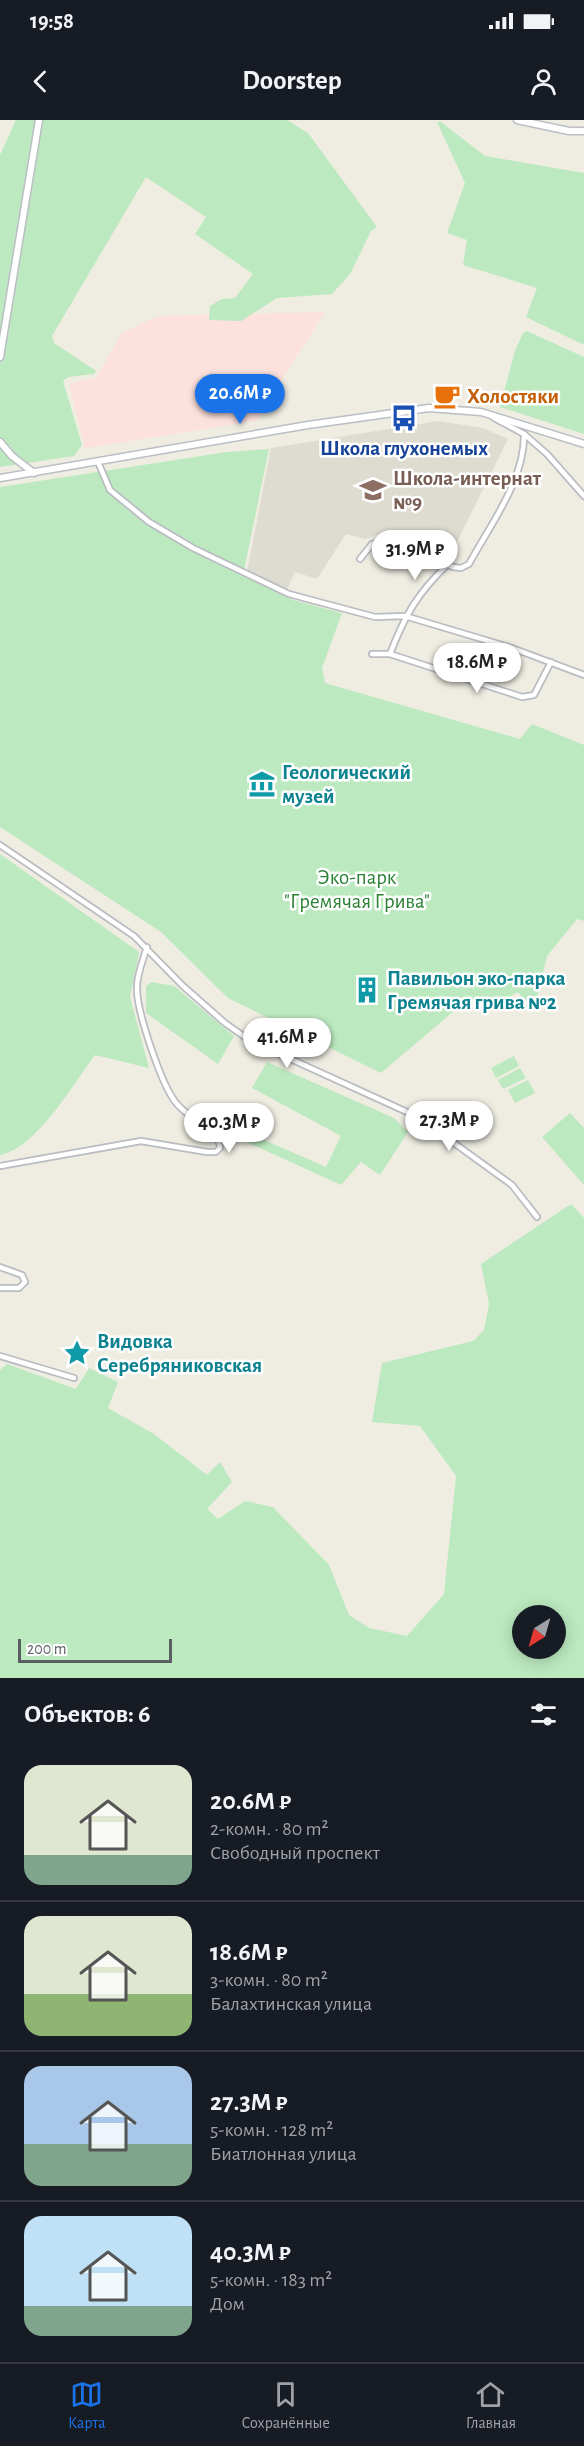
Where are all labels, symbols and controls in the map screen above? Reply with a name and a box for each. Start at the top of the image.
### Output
text: 19:58 [30,10,74,32]
icon: back [24,65,57,98]
icon: person [527,65,560,98]
text: Doorstep [242,67,342,94]
pin: 20.6M ₽ [185,374,295,425]
cafe icon: Холостяки [432,381,462,411]
text: 20.6M ₽ [209,383,271,403]
place label: Холостяки [467,386,559,407]
bus stop icon: Школа глухонемых [389,403,419,433]
place label: Школа глухонемых [320,438,488,459]
place label: Школа-интернат №9 [393,468,542,513]
school or university icon: Школа-интернат №9 [358,475,388,505]
pin: 31.9M ₽ [360,530,470,581]
text: 31.9M ₽ [386,539,444,559]
pin: 18.6M ₽ [422,643,532,694]
text: 18.6M ₽ [447,652,507,672]
place label: Геологический музей [282,762,411,807]
museum icon: Геологический музей [247,769,277,799]
park label: Эко-парк "Гремячая Грива" [284,867,430,912]
place label: Павильон эко-парка Гремячая грива №2 [387,968,565,1013]
building icon: Павильон эко-парка Гремячая грива №2 [352,975,382,1005]
pin: 41.6M ₽ [232,1018,342,1069]
text: 41.6M ₽ [257,1027,317,1047]
pin: 27.3M ₽ [394,1101,504,1152]
pin: 40.3M ₽ [174,1103,284,1154]
text: 27.3M ₽ [419,1110,479,1130]
text: 40.3M ₽ [198,1112,260,1132]
place label: Видовка Серебряниковская [97,1331,262,1376]
place icon: Видовка Серебряниковская [62,1338,92,1368]
north arrow [512,1605,566,1659]
map controls [512,1605,566,1659]
scale bar [18,1636,172,1664]
text: 200 m [27,1641,67,1657]
icon: filters [527,1698,560,1731]
text: Объектов: 6 [24,1701,151,1727]
text: 20.6M ₽ [210,1788,291,1814]
icon: home [72,1789,144,1861]
text: 2-комн. · 80 m² [210,1819,328,1839]
text: Свободный проспект [210,1843,380,1863]
text: 18.6M ₽ [210,1939,288,1965]
icon: home [72,1940,144,2012]
text: 3-комн. · 80 m² [210,1970,328,1990]
text: Балахтинская улица [210,1994,372,2014]
text: 27.3M ₽ [210,2089,287,2115]
icon: home [72,2090,144,2162]
text: 5-комн. · 128 m² [210,2120,333,2140]
text: Биатлонная улица [210,2144,357,2164]
text: 40.3M ₽ [210,2239,291,2265]
icon: home [72,2240,144,2312]
text: 5-комн. · 183 m² [210,2270,332,2290]
text: Дом [210,2294,245,2314]
tab: Карта [68,2378,105,2433]
tab: Сохранённые [241,2378,330,2433]
tab: Главная [466,2378,516,2433]

